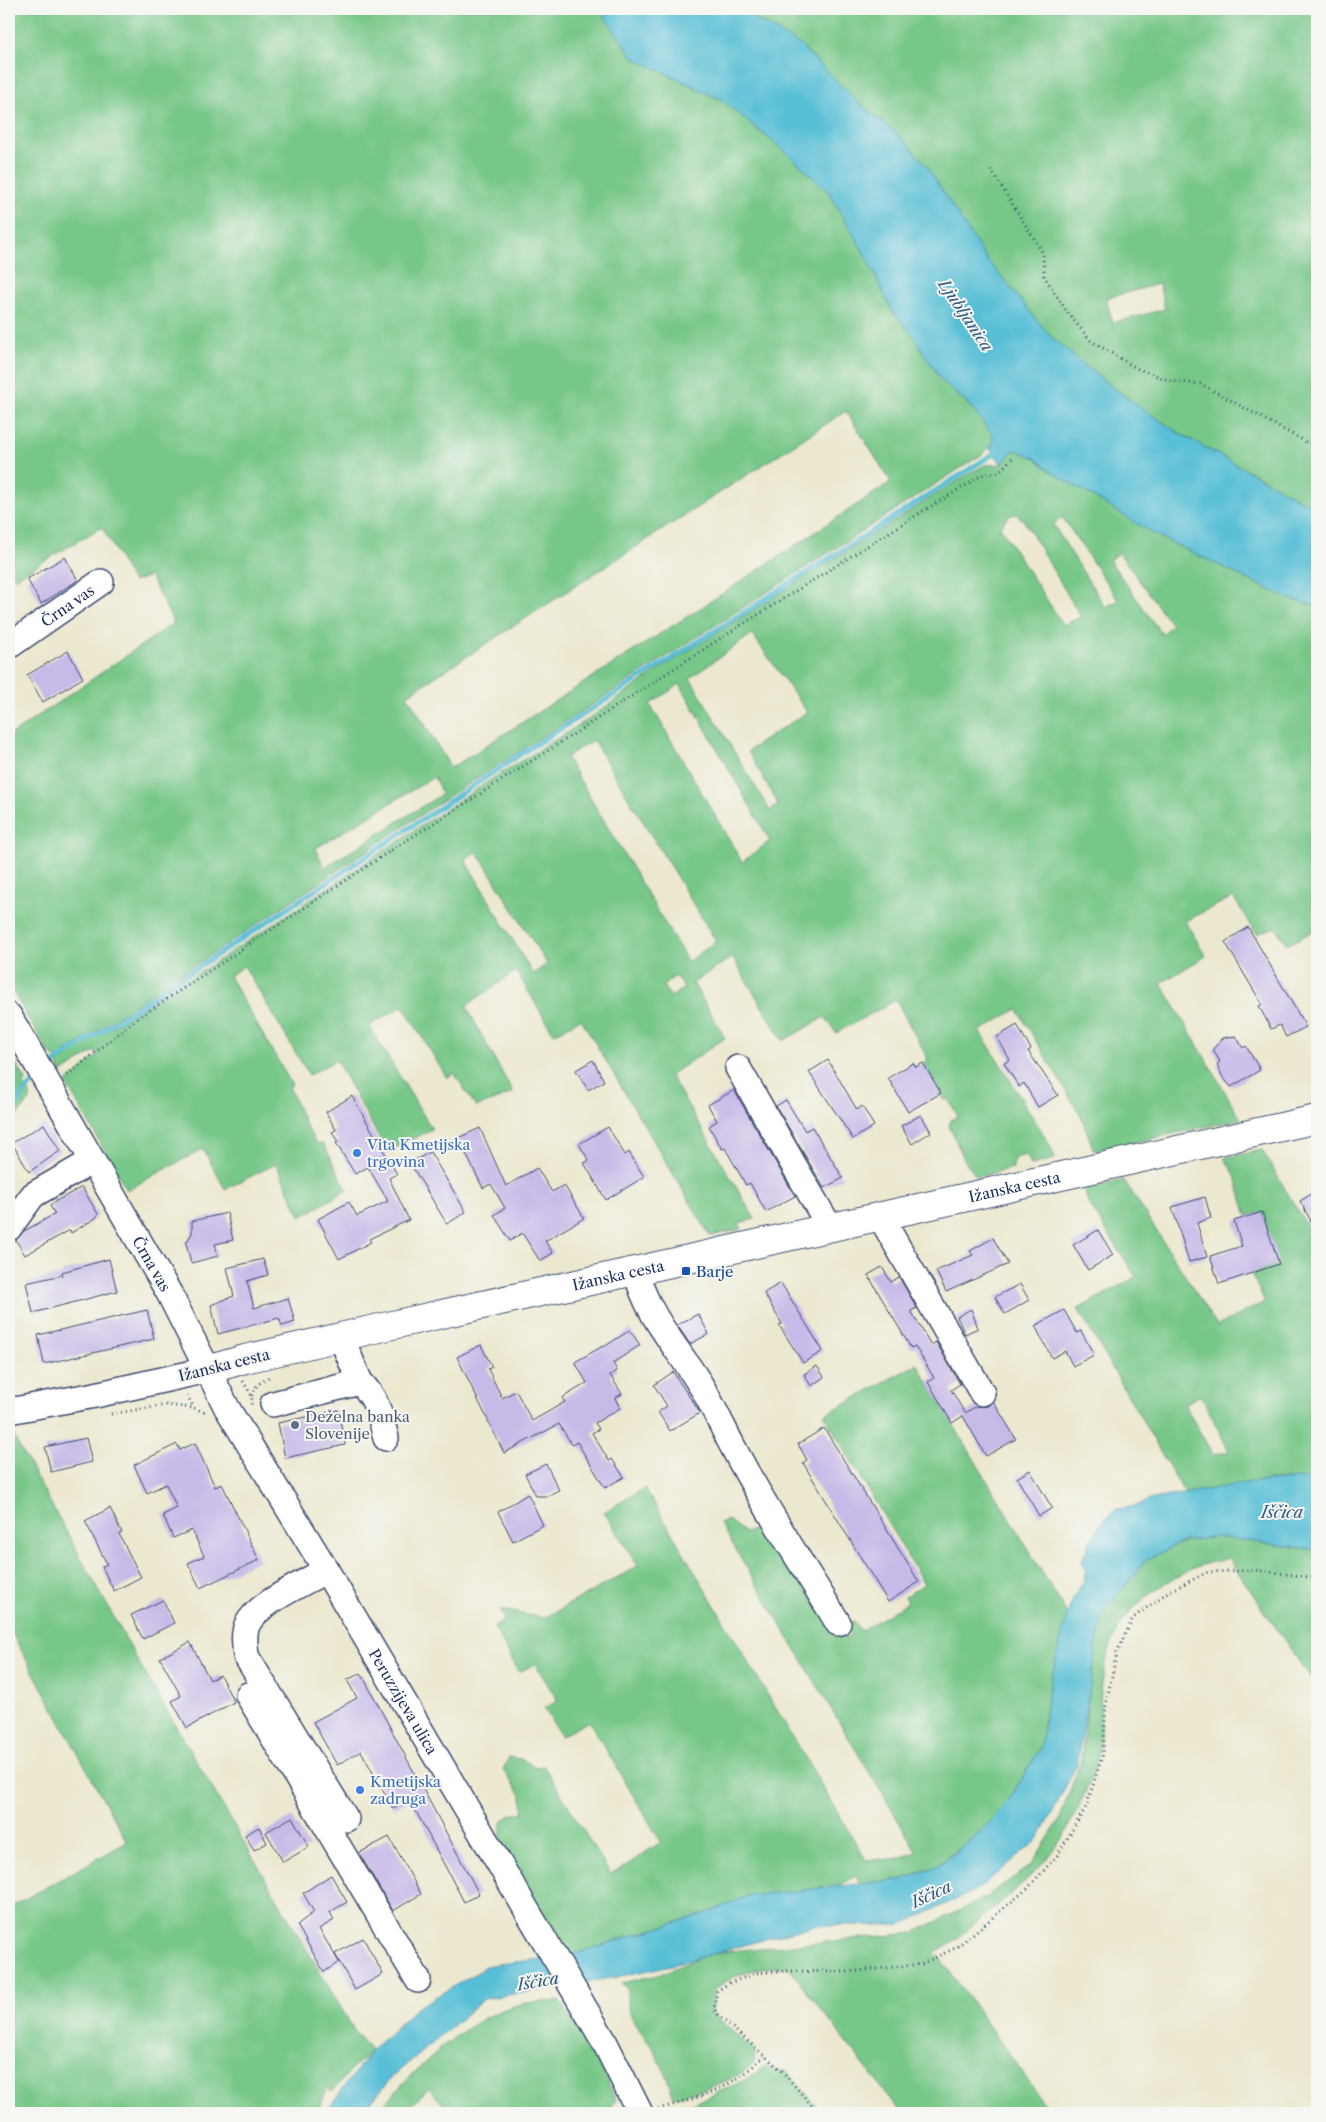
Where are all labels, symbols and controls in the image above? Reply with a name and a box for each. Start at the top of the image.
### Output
water label: Ljubljanica [933,273,998,355]
street label: Črna vas [37,580,98,631]
place label: Vita Kmetijska trgovina [366,1135,470,1171]
marker: Vita Kmetijska trgovina [351,1147,363,1159]
street label: Ižanska cesta [967,1167,1062,1206]
street label: Črna vas [129,1233,175,1295]
street label: Ižanska cesta [570,1255,666,1294]
place label: Barje [696,1262,733,1281]
marker: Barje [680,1265,692,1277]
street label: Ižanska cesta [176,1344,272,1385]
place label: Deželna banka Slovenije [305,1407,410,1443]
marker: Deželna banka Slovenije [289,1419,301,1431]
water label: Iščica [1259,1502,1303,1522]
street label: Peruzzijeva ulica [365,1645,442,1758]
place label: Kmetijska zadruga [370,1772,441,1808]
marker: Kmetijska zadruga [354,1784,366,1796]
water label: Iščica [906,1876,955,1913]
water label: Iščica [514,1967,561,1995]

